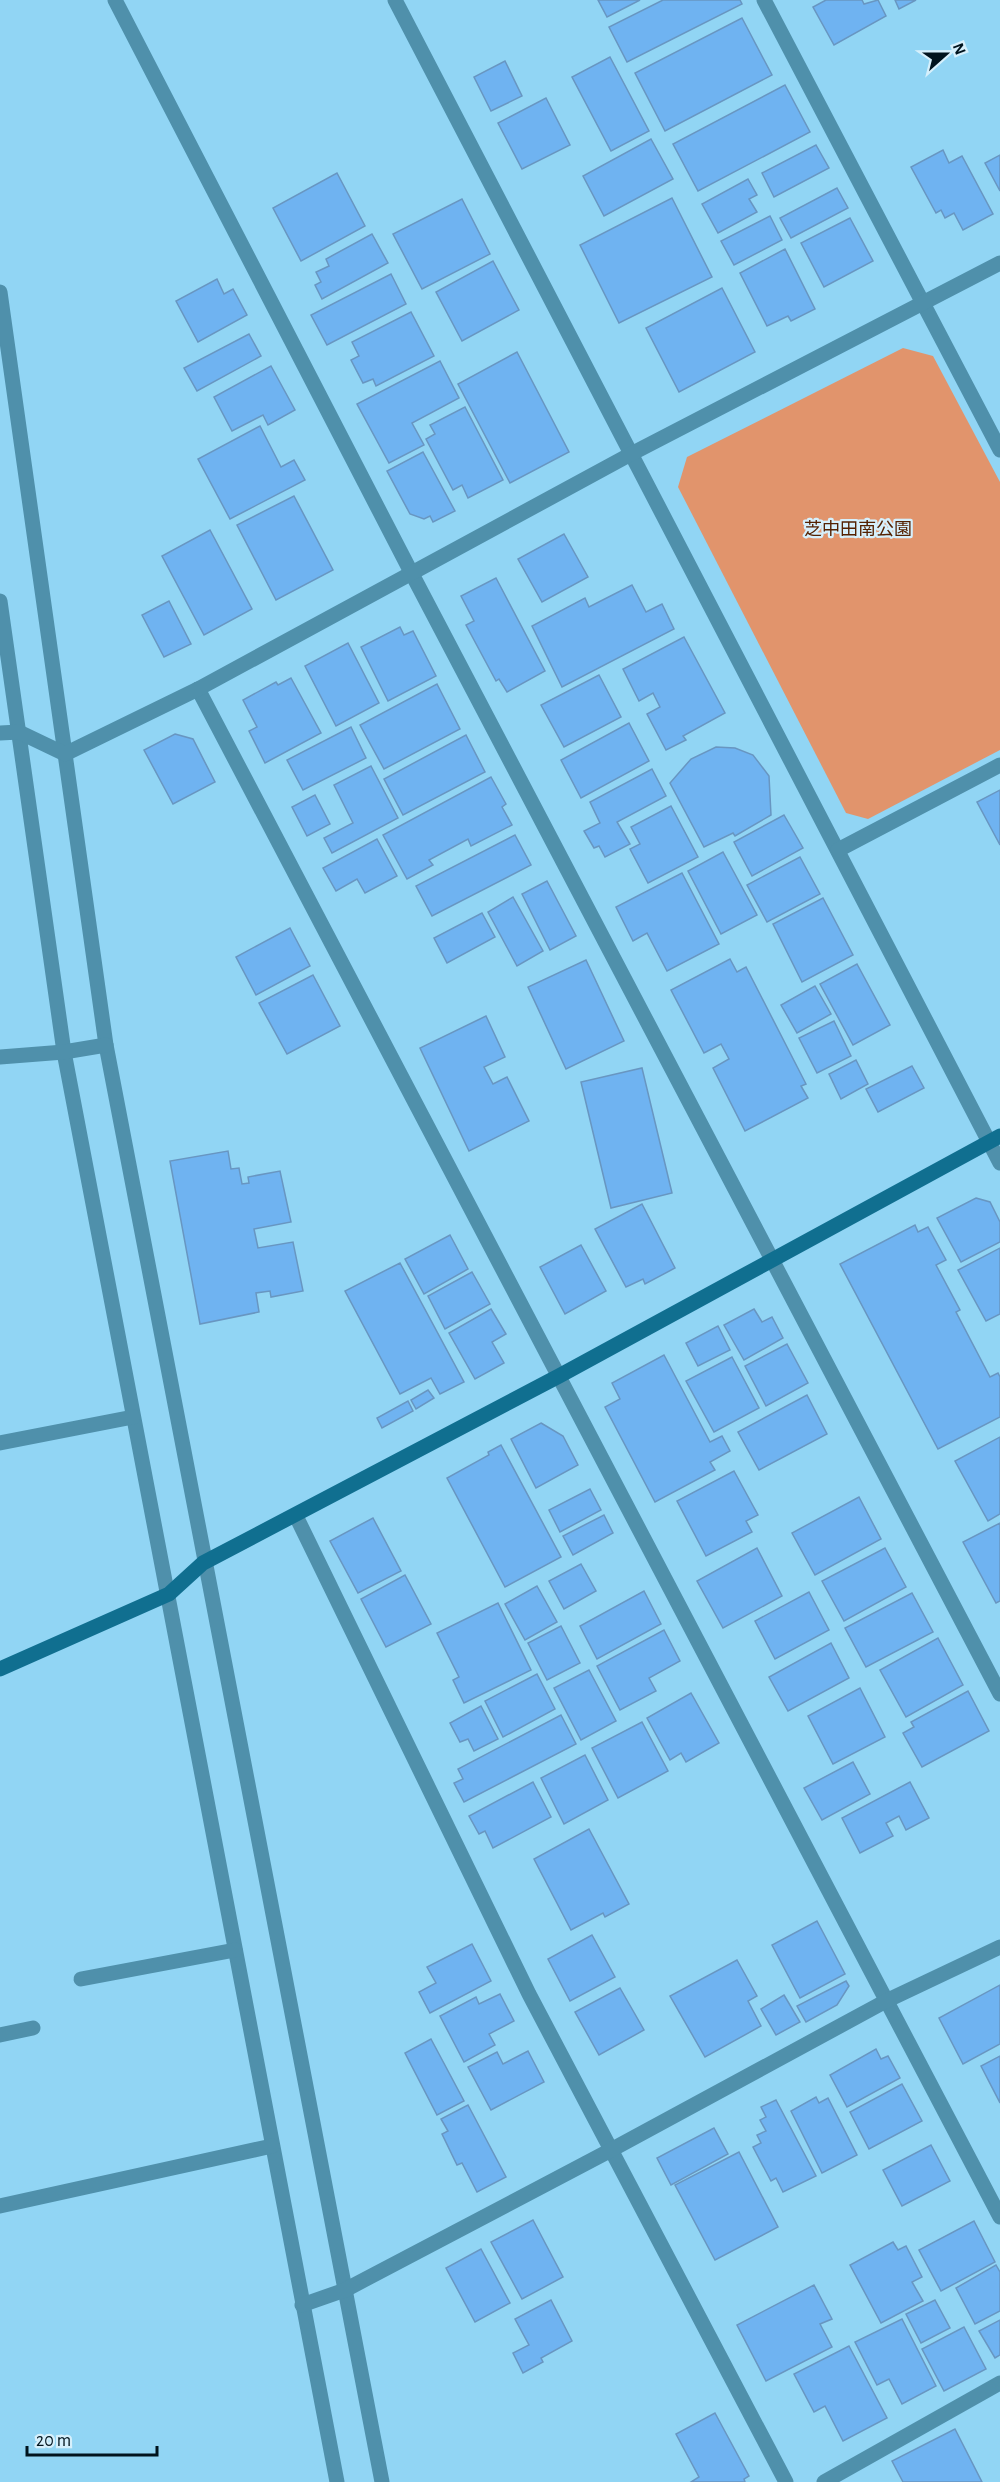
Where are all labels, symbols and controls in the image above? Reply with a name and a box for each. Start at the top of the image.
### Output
north arrow [916,24,976,84]
text: N [950,41,969,57]
park label: 芝中田南公園 [804,520,912,539]
scale bar [27,2419,158,2457]
text: 20 m [36,2432,71,2450]

